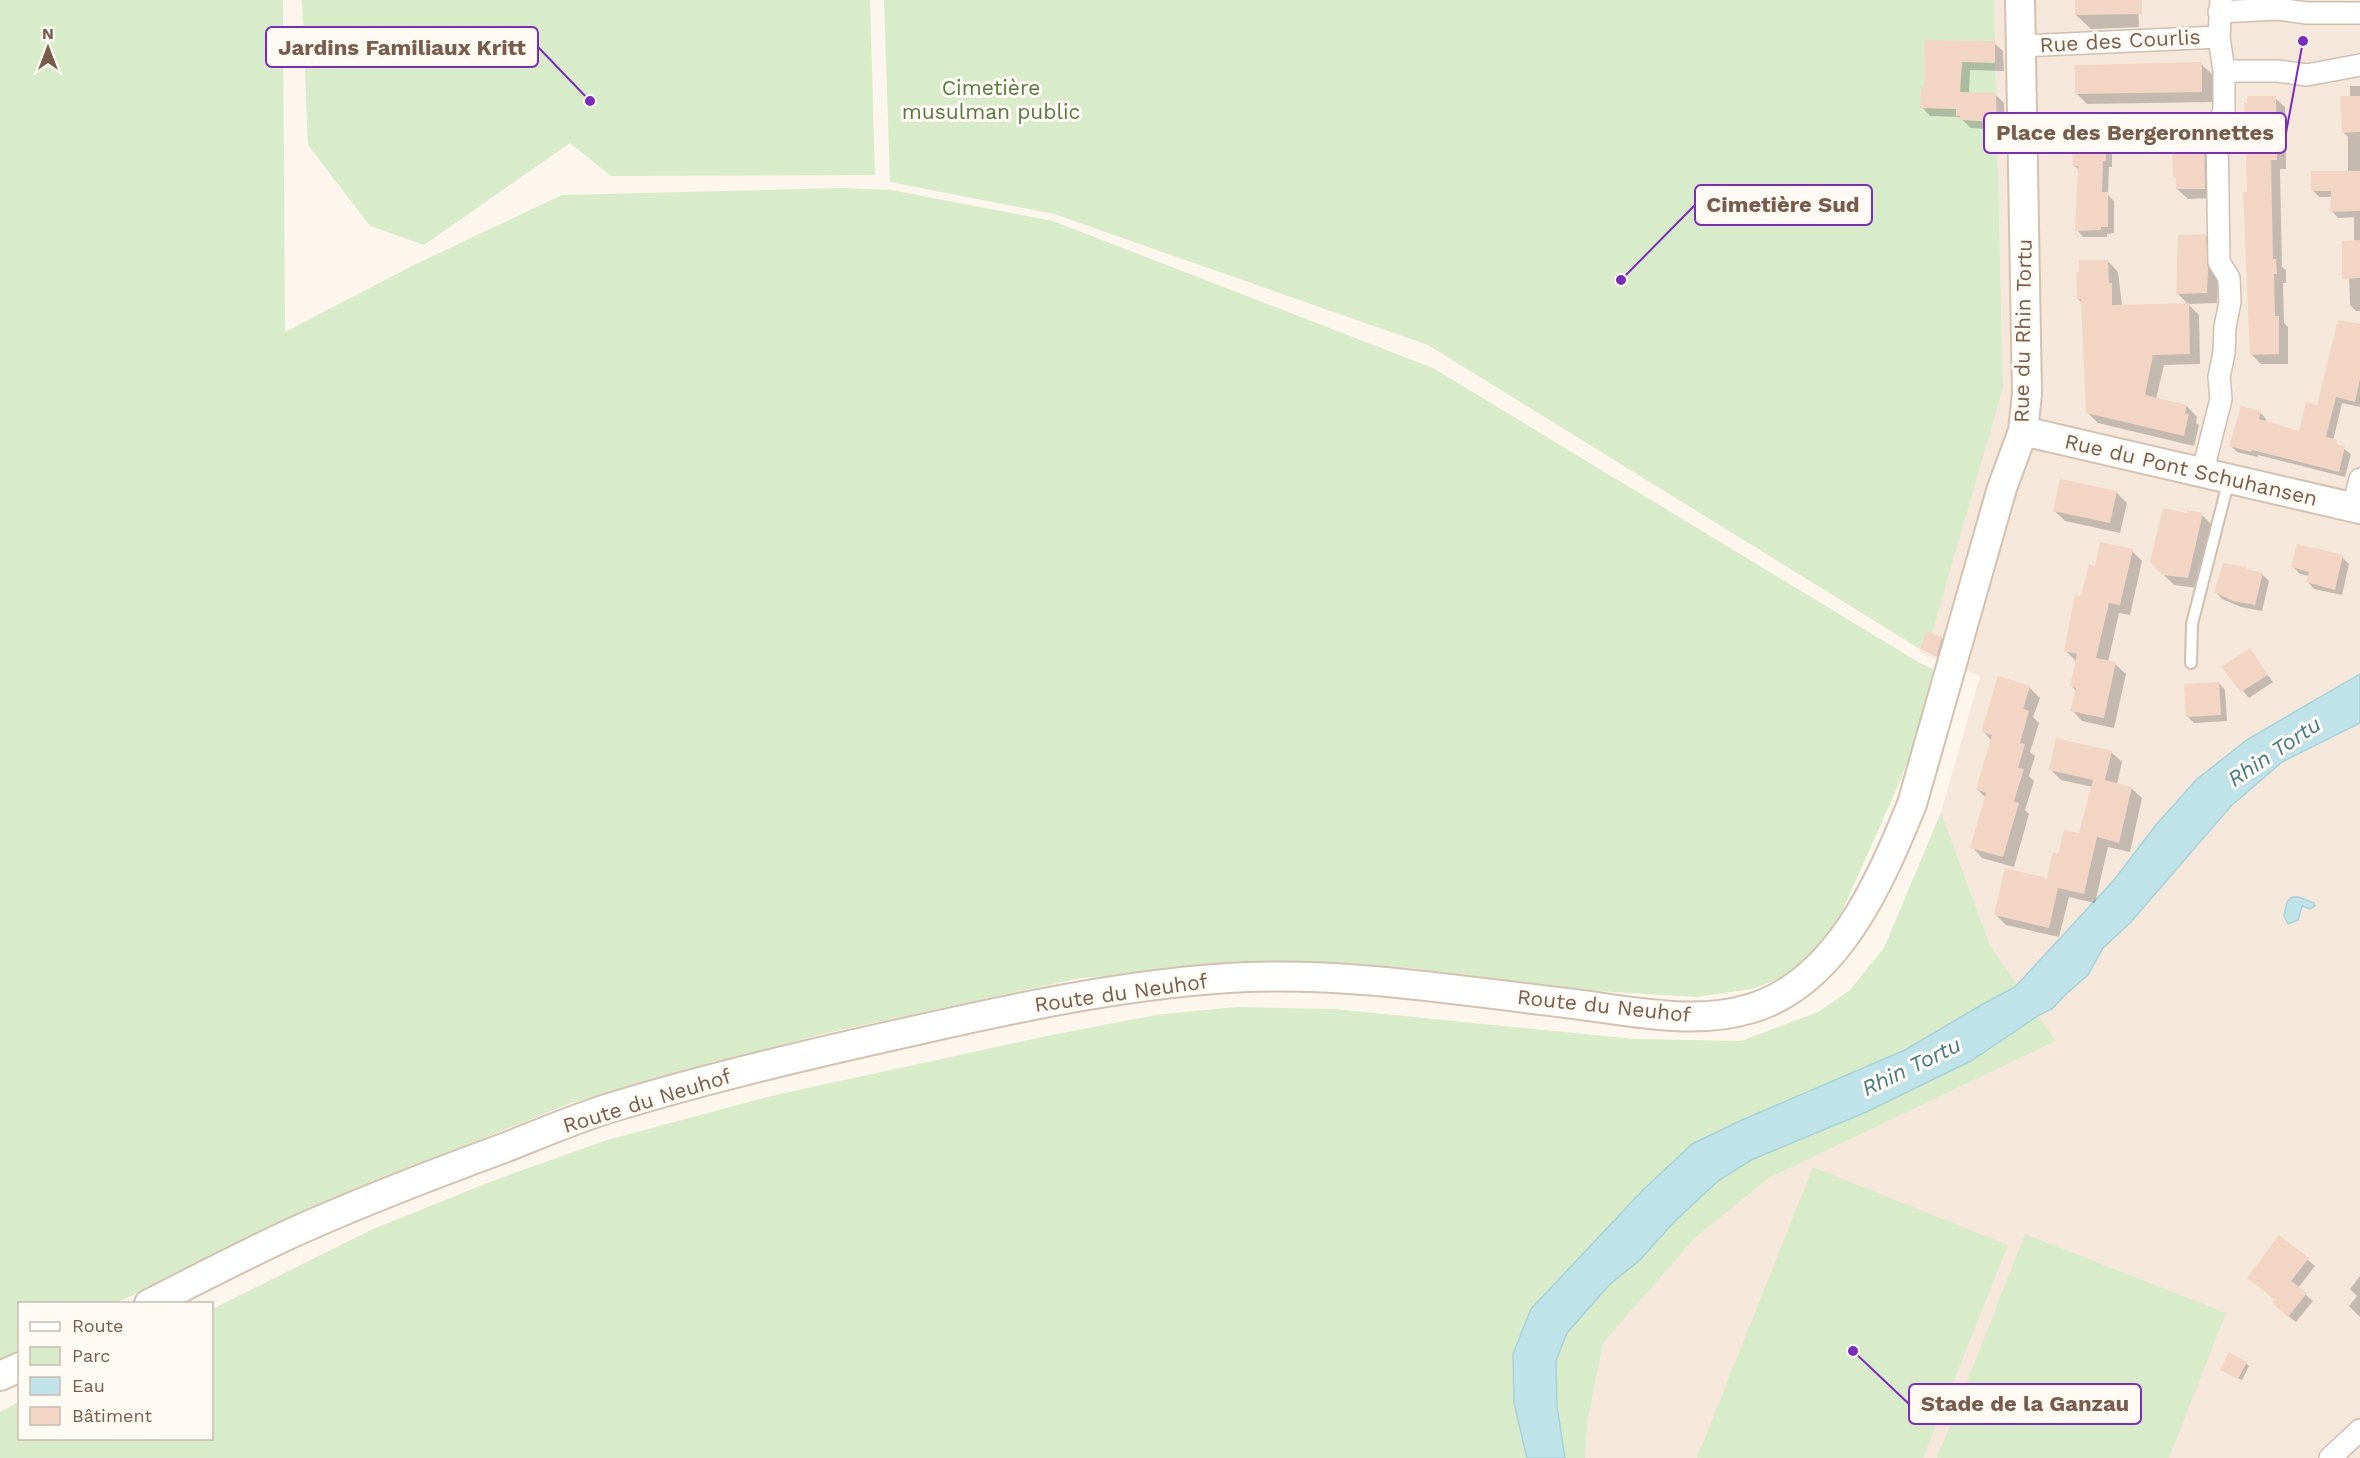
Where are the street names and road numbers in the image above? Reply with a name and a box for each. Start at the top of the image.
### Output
street label: Rue des Courlis [2039,24,2201,57]
street label: Rue du Rhin Tortu [2008,239,2037,423]
street label: Rue du Pont Schuhansen [2062,428,2320,511]
street label: Route du Neuhof [1033,968,1209,1017]
street label: Route du Neuhof [1516,984,1692,1027]
street label: Route du Neuhof [560,1063,734,1138]

